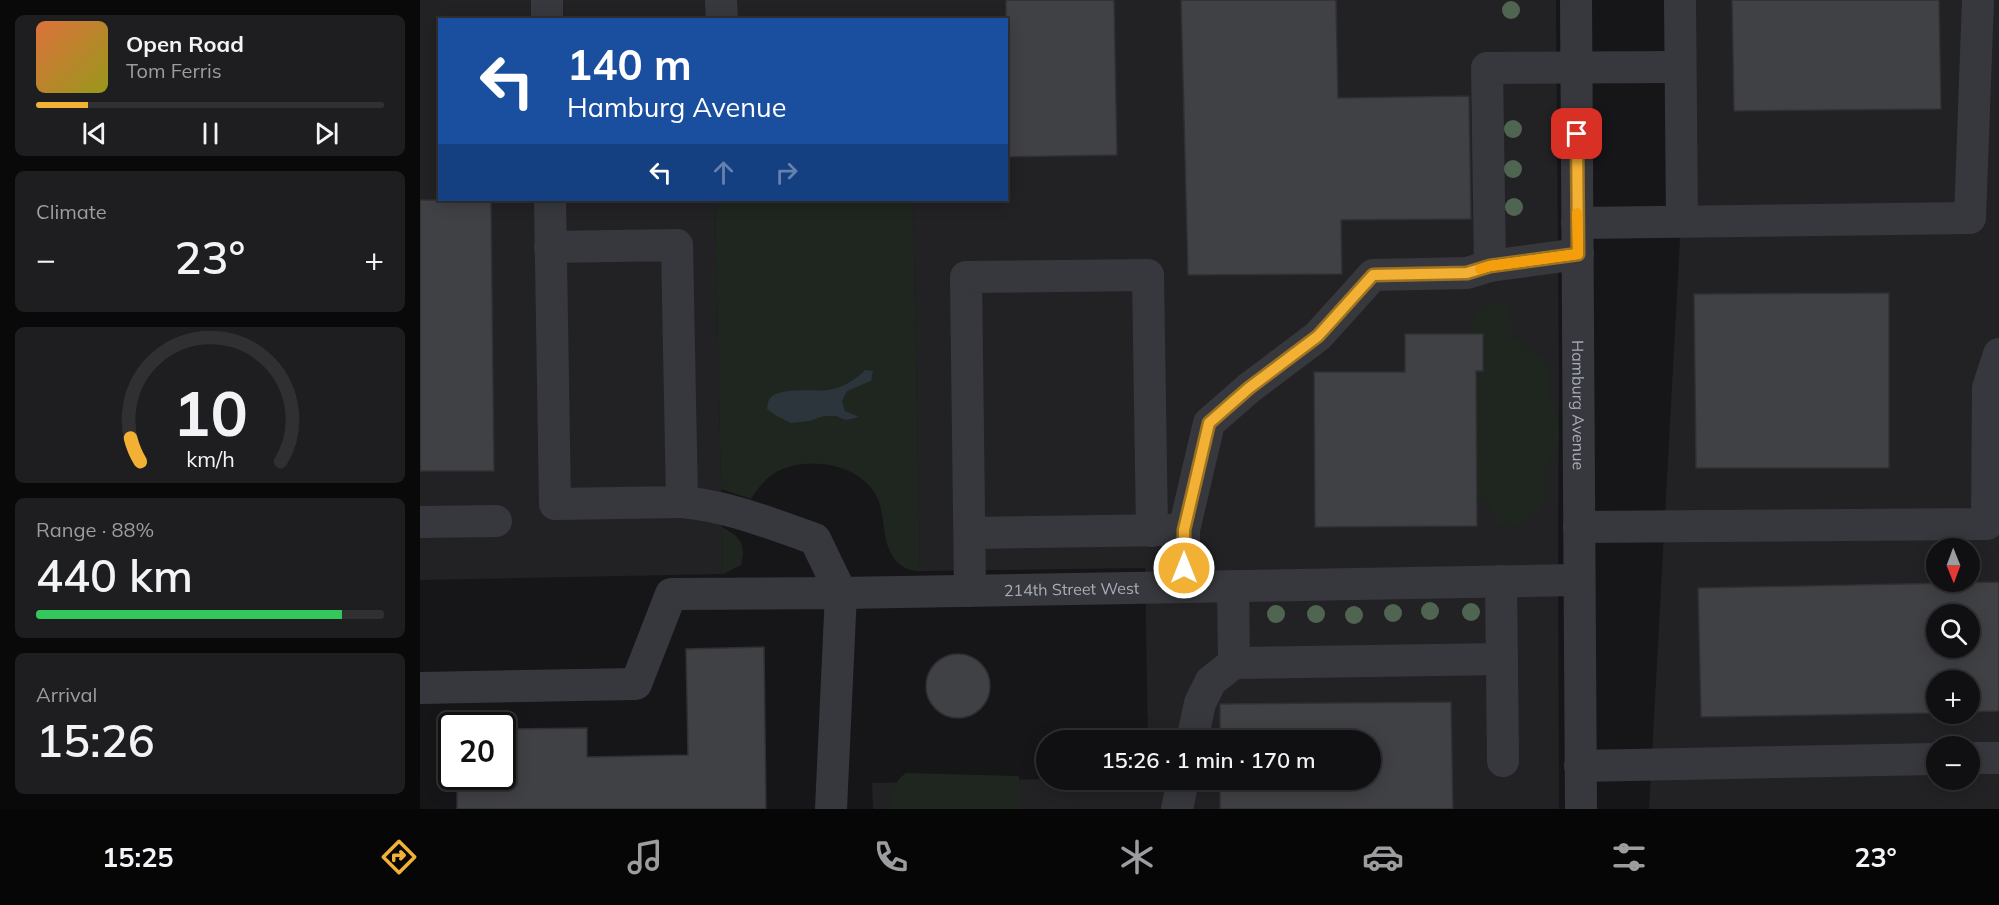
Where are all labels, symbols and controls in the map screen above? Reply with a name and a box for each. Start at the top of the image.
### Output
text: Open Road [126,30,244,58]
text: 140 m [567,38,692,91]
icon: left [468,42,546,120]
text: Tom Ferris [126,58,222,83]
text: Hamburg Avenue [567,90,786,124]
pin [1551,108,1602,159]
icon: previous [78,117,111,150]
icon: pause [194,117,227,150]
icon: next [310,117,343,150]
icon: arrive [1560,117,1593,150]
icon: left [644,156,677,189]
icon: ahead [707,156,740,189]
icon: right [770,156,803,189]
text: Climate [36,199,107,224]
text: 23° [175,229,245,285]
text: − [36,238,56,279]
text: + [364,238,384,279]
street label: Hamburg Avenue [1568,340,1589,470]
text: 10 [173,373,247,452]
text: km/h [186,445,234,472]
text: Range · 88% [36,517,154,542]
position arrow [1152,536,1216,600]
north arrow [1926,538,1980,592]
map controls [1926,538,1980,790]
text: 440 km [36,547,193,603]
street label: 214th Street West [1004,578,1140,600]
button: search [1926,604,1980,658]
button: + [1926,670,1980,724]
text: Arrival [36,682,97,707]
text: 15:26 [36,712,155,768]
speed limit sign: 20 [438,712,516,790]
button: − [1926,736,1980,790]
text: 15:26 · 1 min · 170 m [1101,746,1316,774]
icon: directions [378,836,420,878]
icon: music [624,836,666,878]
icon: phone [870,836,912,878]
icon: climate [1116,836,1158,878]
icon: car [1362,836,1404,878]
icon: filters [1608,836,1650,878]
text: 15:25 [102,840,174,874]
text: 23° [1854,840,1897,874]

